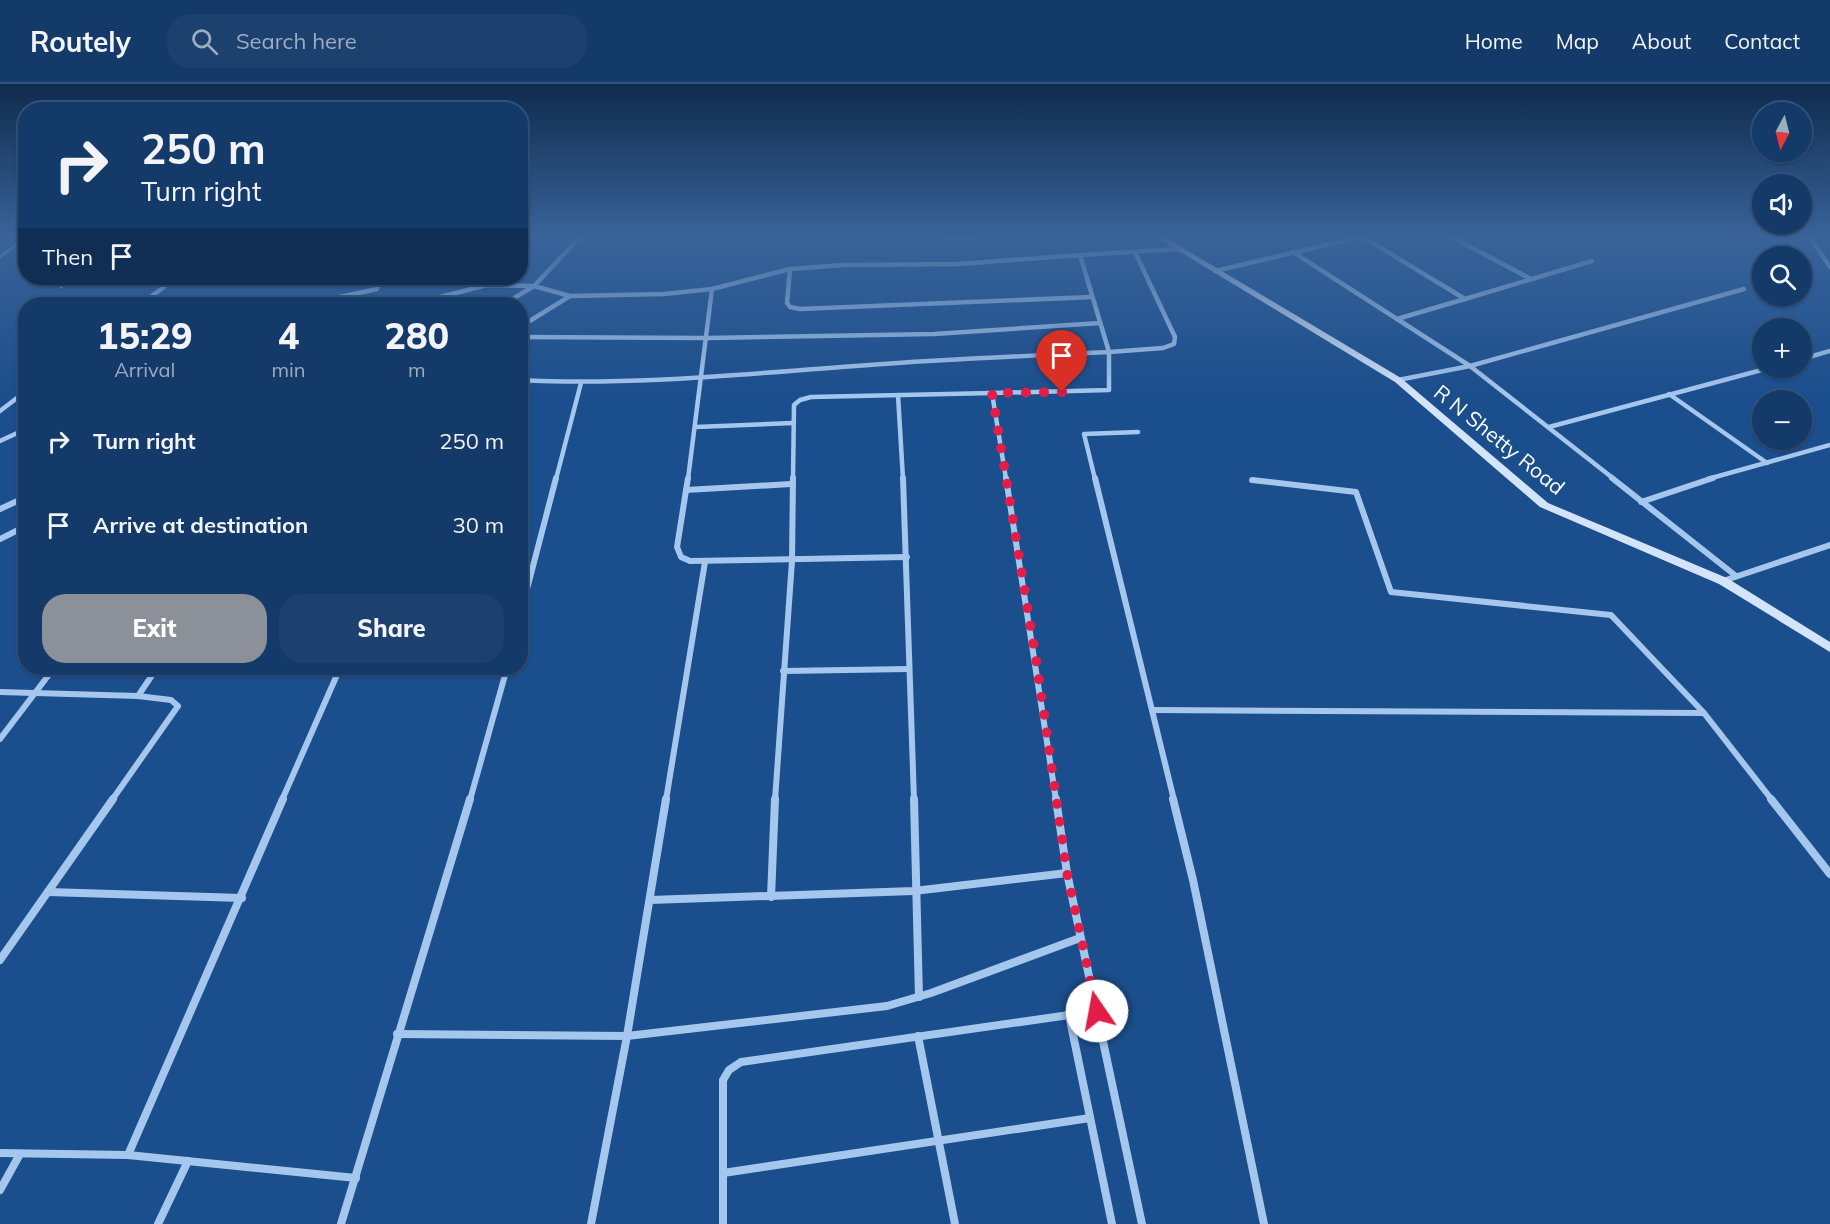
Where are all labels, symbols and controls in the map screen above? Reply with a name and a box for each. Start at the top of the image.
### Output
search box [167,14,587,68]
text: Routely [30,24,131,59]
icon: search [188,25,221,58]
text: Search here [236,27,357,55]
text: Home [1465,28,1523,54]
text: Map [1556,28,1599,54]
text: About [1632,28,1691,54]
text: Contact [1724,28,1800,54]
north arrow [1752,102,1812,162]
map controls [1752,102,1812,450]
text: 250 m [141,122,266,175]
icon: right [42,126,120,204]
text: Turn right [141,174,261,208]
button: sound [1752,174,1812,234]
icon: arrive [105,240,138,273]
text: Then [42,243,93,271]
button: search [1752,246,1812,306]
text: 15:29 [97,313,193,358]
text: 4 [278,313,299,358]
text: 280 [384,313,449,358]
button: + [1752,318,1812,378]
pin [1036,330,1087,392]
icon: arrive [1045,339,1078,372]
text: Arrival [114,357,175,382]
text: min [271,357,306,382]
text: m [408,357,426,382]
street label: R N Shetty Road [1429,379,1570,500]
button: − [1752,390,1812,450]
icon: right [42,425,75,458]
text: Turn right [93,427,196,455]
text: 250 m [439,427,504,455]
icon: arrive [42,509,75,542]
text: Arrive at destination [93,511,308,539]
text: 30 m [453,511,504,539]
button: Exit [42,594,267,663]
button: Share [279,594,504,663]
position arrow [1065,979,1129,1043]

